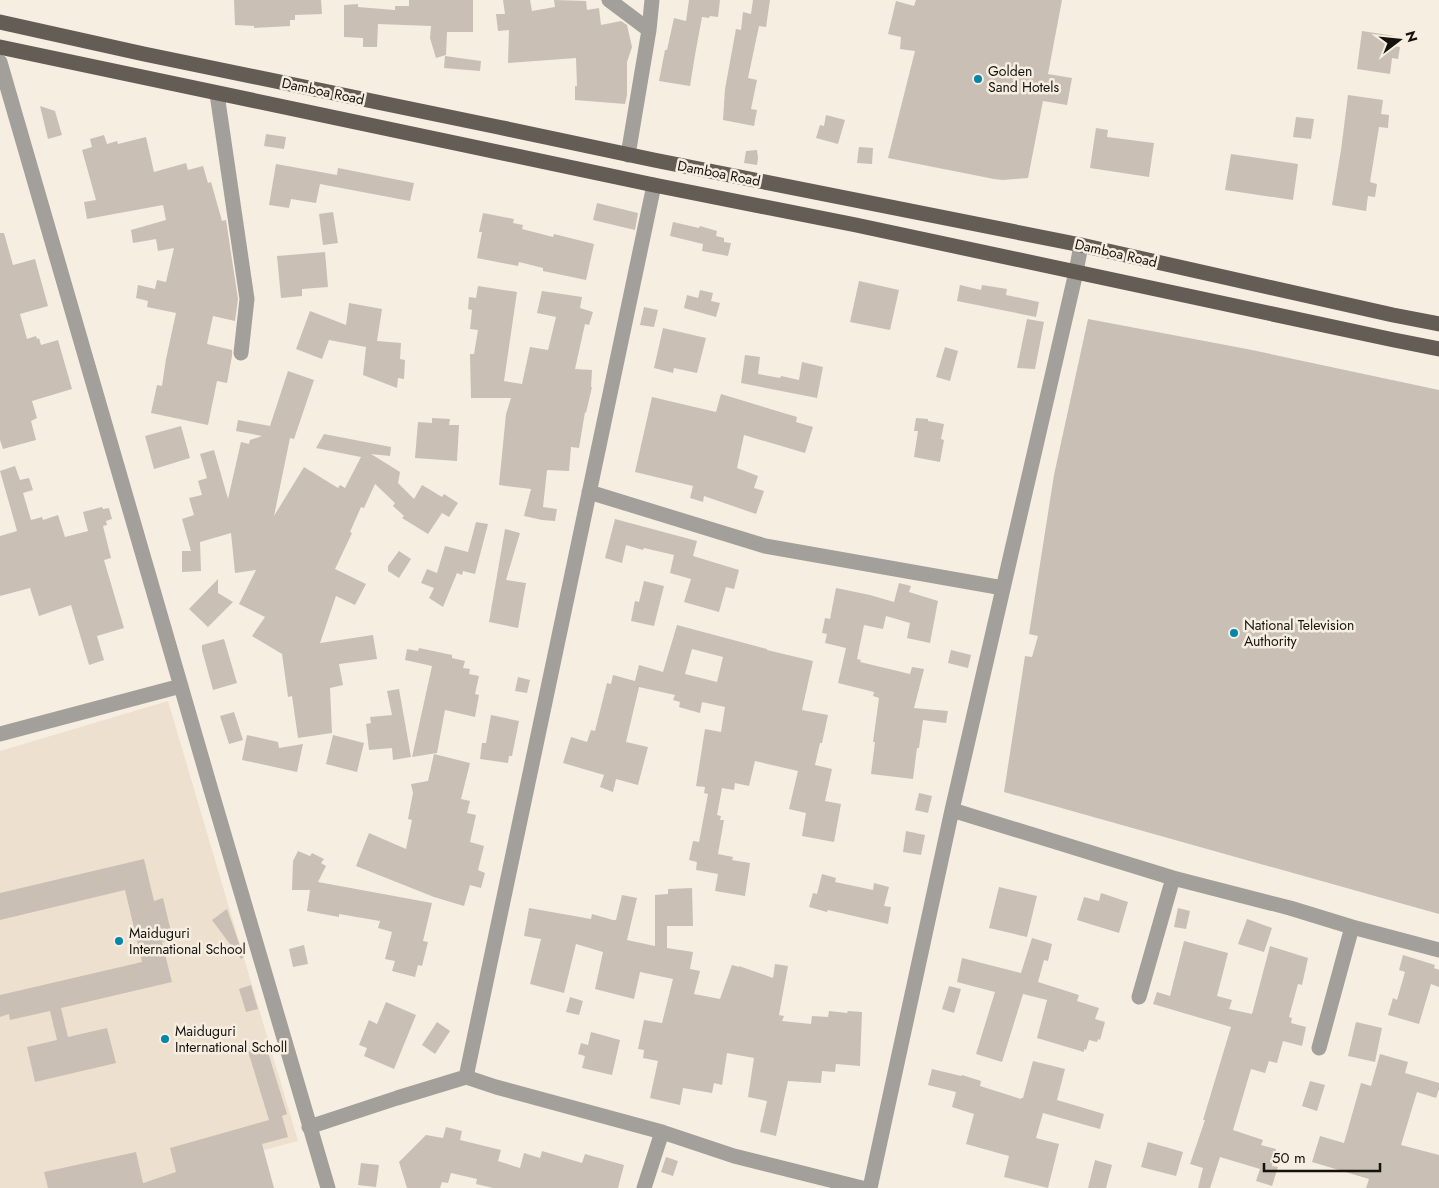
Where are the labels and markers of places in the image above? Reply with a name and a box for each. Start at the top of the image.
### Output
place label: Golden Sand Hotels [988,61,1059,97]
marker: Golden Sand Hotels [972,73,984,85]
place label: National Television Authority [1244,615,1354,651]
marker: National Television Authority [1228,627,1240,639]
place label: Maiduguri International School [129,923,246,959]
marker: Maiduguri International School [113,935,125,947]
place label: Maiduguri International Scholl [175,1021,287,1057]
marker: Maiduguri International Scholl [159,1033,171,1045]

